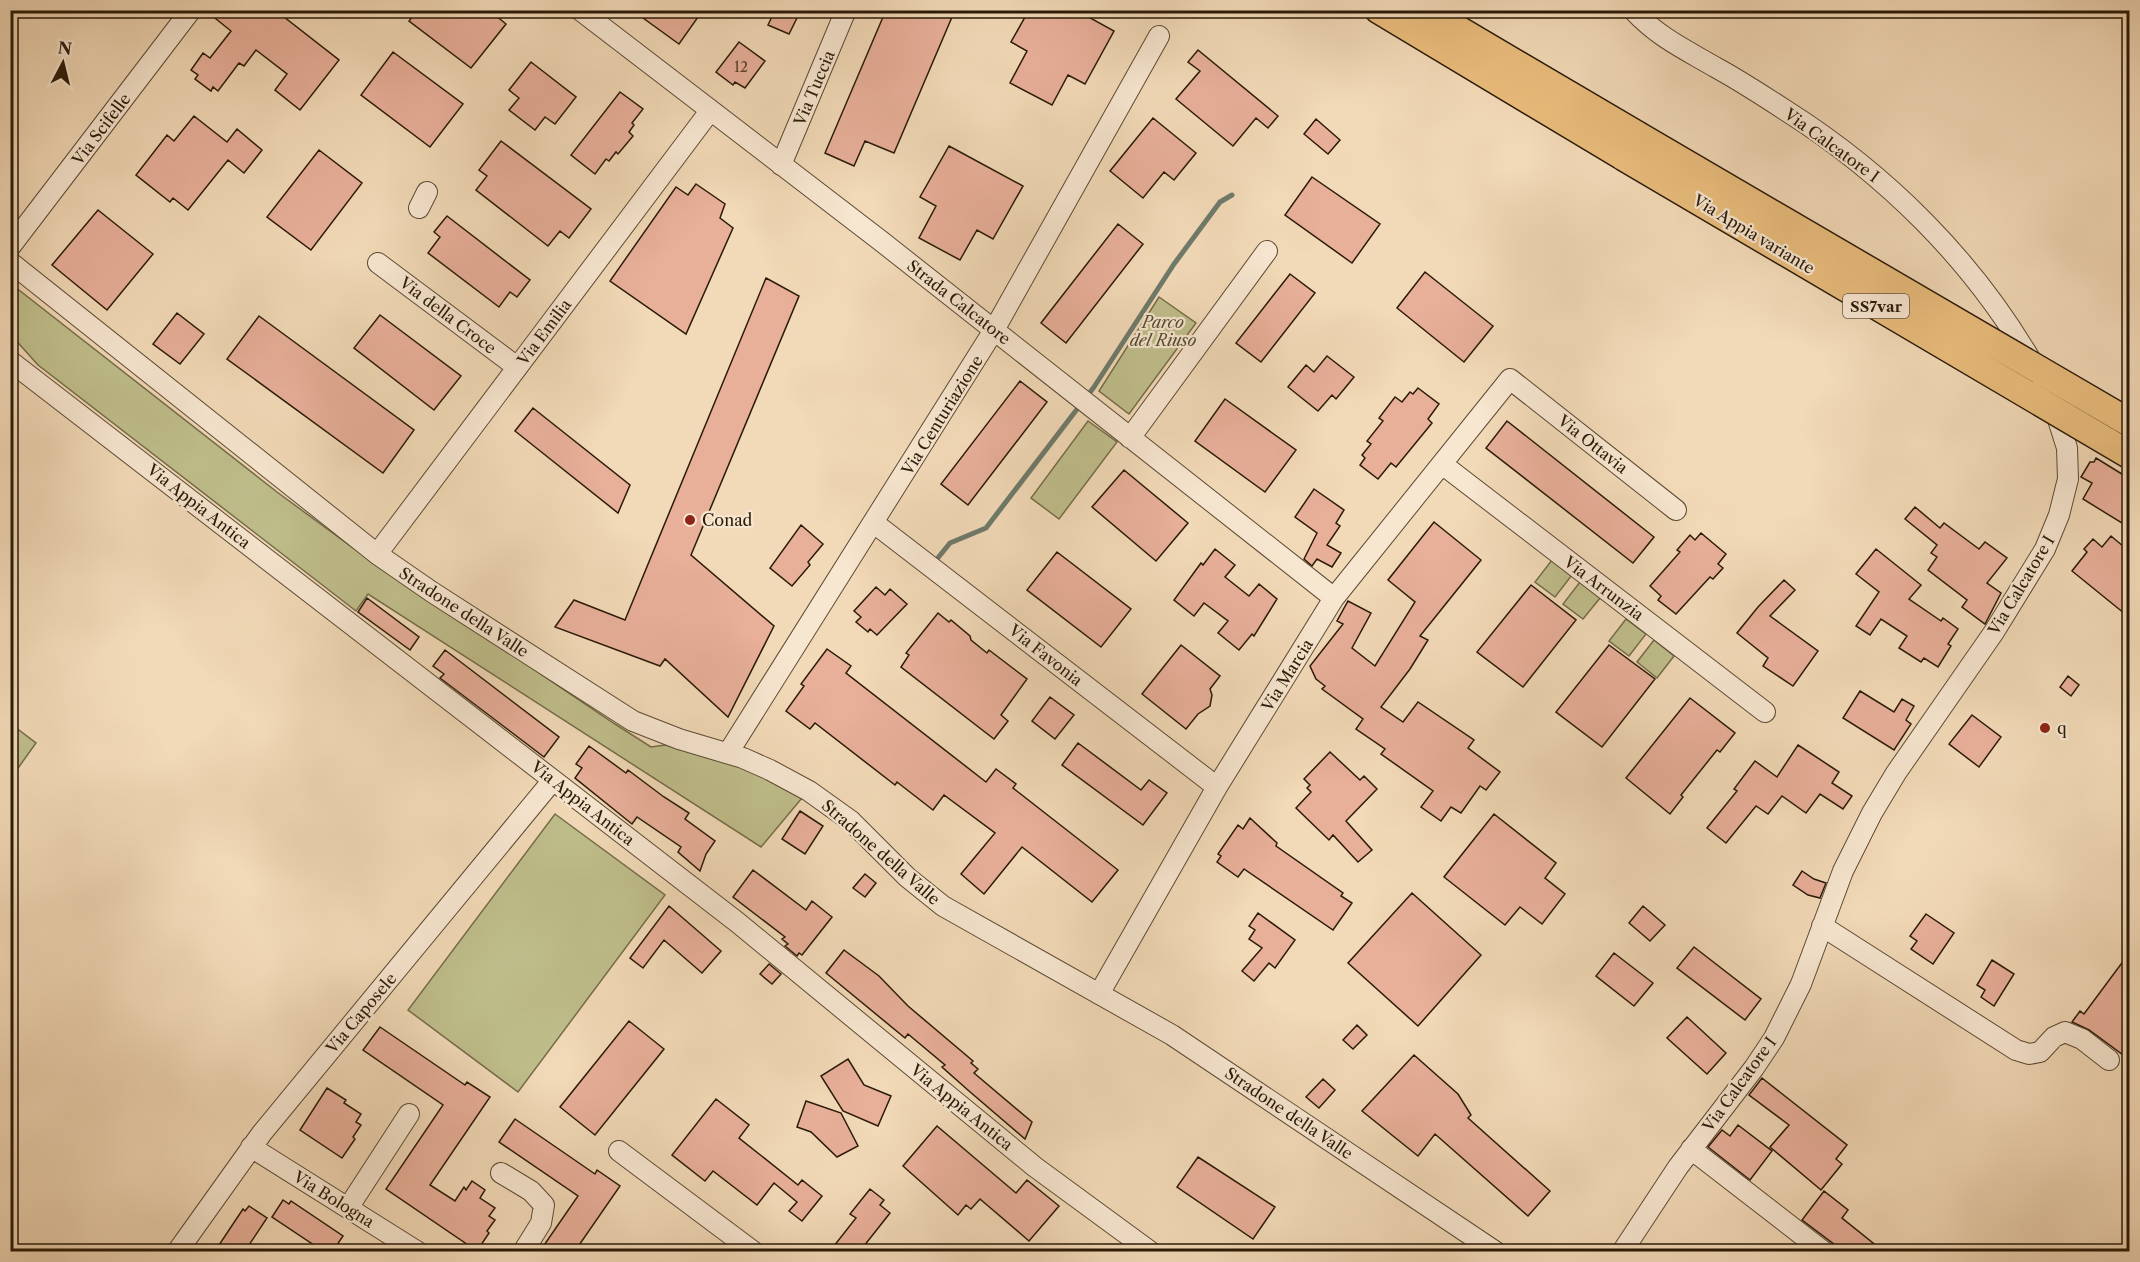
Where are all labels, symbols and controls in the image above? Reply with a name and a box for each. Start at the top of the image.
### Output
north arrow [33,33,93,93]
text: N [57,37,73,59]
street label: Via Tuccia [789,47,839,130]
house number: 12 [734,58,748,76]
street label: Via Scifelle [67,89,134,170]
street label: Via Calcatore I [1780,103,1883,186]
street label: Via Appia variante [1689,189,1818,278]
street label: Strada Calcatore [903,255,1015,349]
street label: Via della Croce [395,272,500,358]
street label: Via Emilia [512,294,576,370]
road number: SS7var [1843,294,1909,318]
park label: Parco del Riuso [1130,312,1197,350]
street label: Via Centuriazione [897,351,987,480]
street label: Via Ottavia [1553,410,1633,478]
street label: Via Appia Antica [142,459,255,553]
place label: Conad [702,510,753,530]
marker: Conad [683,513,697,527]
street label: Via Calcatore I [1983,532,2059,639]
street label: Via Arrunzia [1559,551,1648,625]
street label: Stradone della Valle [396,563,532,661]
street label: Via Favonia [1004,619,1087,690]
street label: Via Marcia [1256,635,1317,716]
place label: q [2057,718,2067,738]
marker: q [2038,721,2052,735]
street label: Via Appia Antica [526,756,639,850]
street label: Stradone della Valle [818,795,944,909]
street label: Via Caposele [321,969,401,1058]
street label: Via Calcatore I [1697,1033,1780,1136]
street label: Via Appia Antica [906,1059,1018,1155]
street label: Stradone della Valle [1221,1063,1357,1163]
street label: Via Bologna [289,1166,379,1232]

